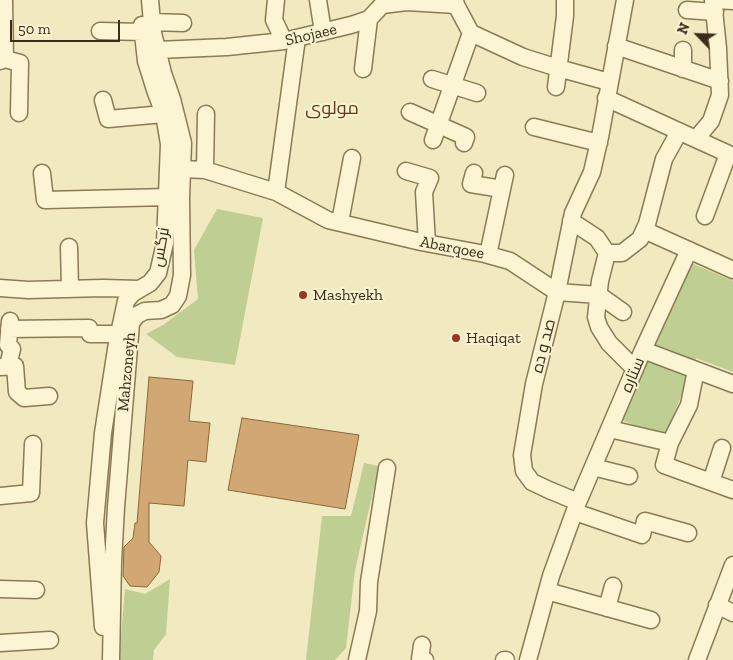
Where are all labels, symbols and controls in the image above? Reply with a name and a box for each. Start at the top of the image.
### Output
scale bar [12,10,122,42]
north arrow [673,10,723,60]
text: 50 m [18,20,51,38]
street label: Shojaee [283,20,339,50]
text: N [674,20,694,37]
district label: مولوی [305,98,359,120]
street label: نرگس [148,226,174,268]
street label: Abarqoee [418,232,486,264]
place label: Mashyekh [313,285,383,305]
marker: Mashyekh [297,289,309,301]
street label: صد و ده [528,317,560,375]
place label: Haqiqat [466,328,521,348]
street label: Mahzoneyh [114,332,140,412]
marker: Haqiqat [450,332,462,344]
street label: ستاره [617,355,649,395]

